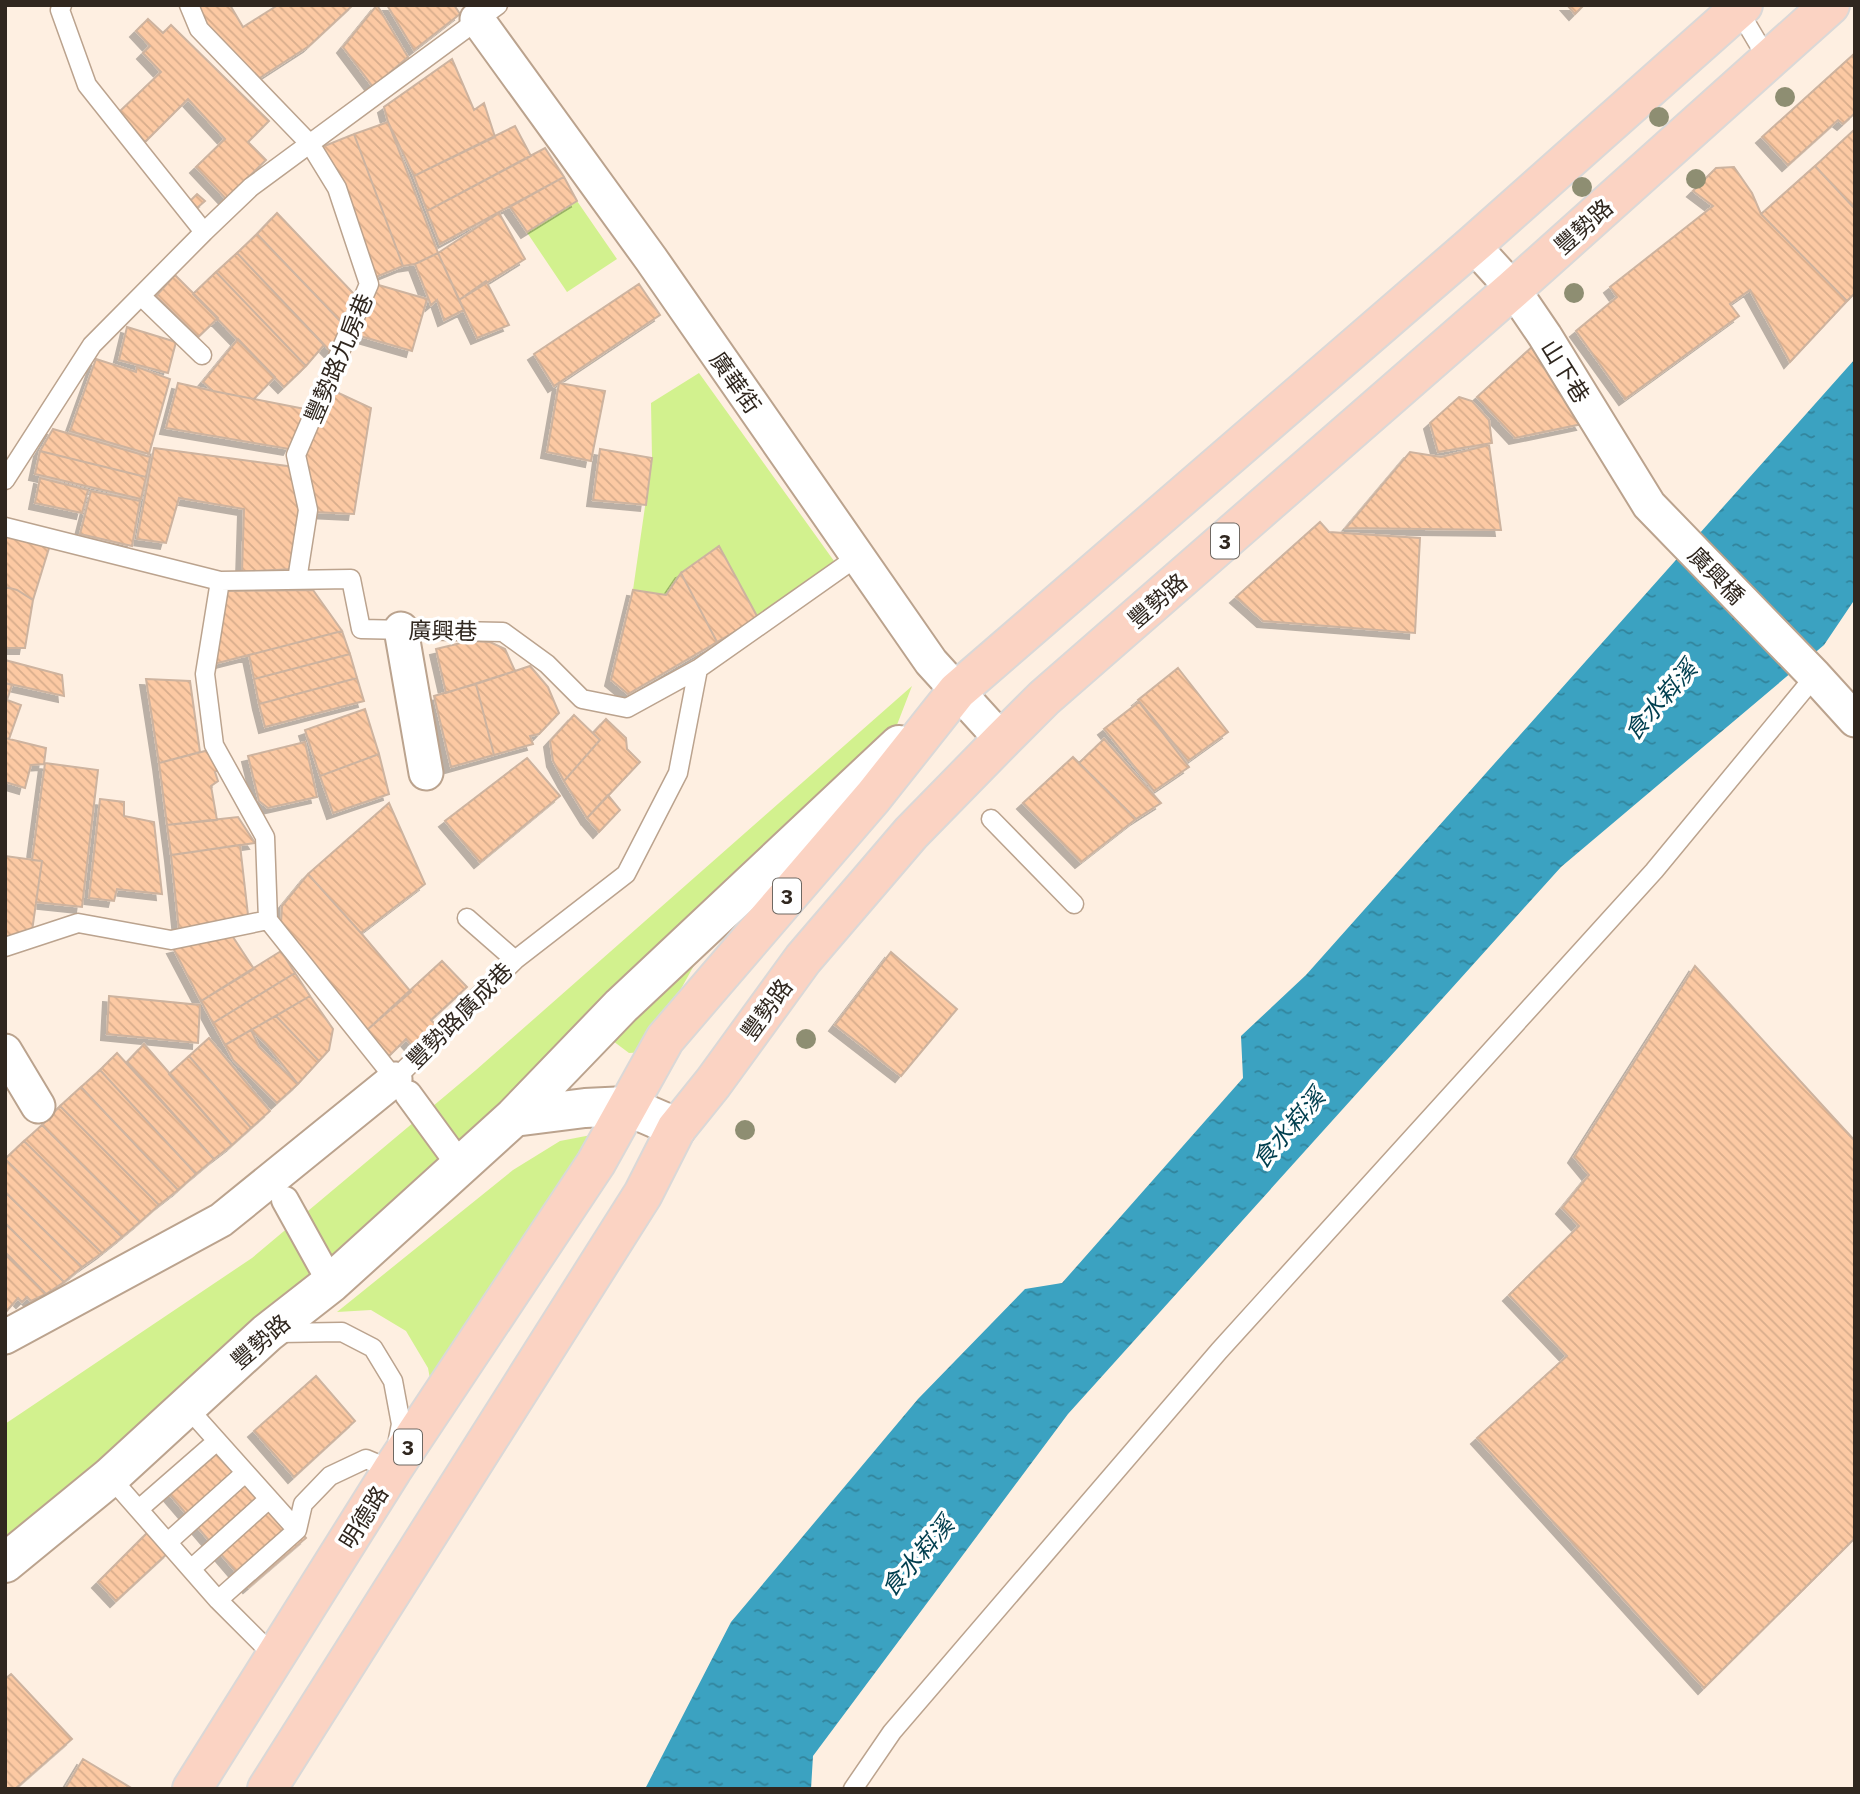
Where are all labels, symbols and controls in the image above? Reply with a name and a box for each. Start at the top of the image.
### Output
street label: 豐勢路 [1547,192,1619,260]
street label: 豐勢路九房巷 [297,289,379,427]
street label: 山下巷 [1535,334,1597,408]
street label: 廣華街 [704,345,768,419]
road number: 3 [1211,524,1239,558]
street label: 廣興橋 [1682,540,1752,610]
street label: 豐勢路 [1121,566,1193,634]
street label: 廣興巷 [408,614,478,646]
water label: 食水嵙溪 [1616,651,1706,747]
road number: 3 [773,878,801,914]
street label: 豐勢路廣成巷 [400,956,518,1074]
street label: 豐勢路 [734,972,798,1046]
water label: 食水嵙溪 [1244,1079,1334,1175]
street label: 豐勢路 [224,1307,296,1375]
road number: 3 [394,1430,422,1464]
street label: 明德路 [332,1480,394,1554]
water label: 食水嵙溪 [873,1507,963,1603]

